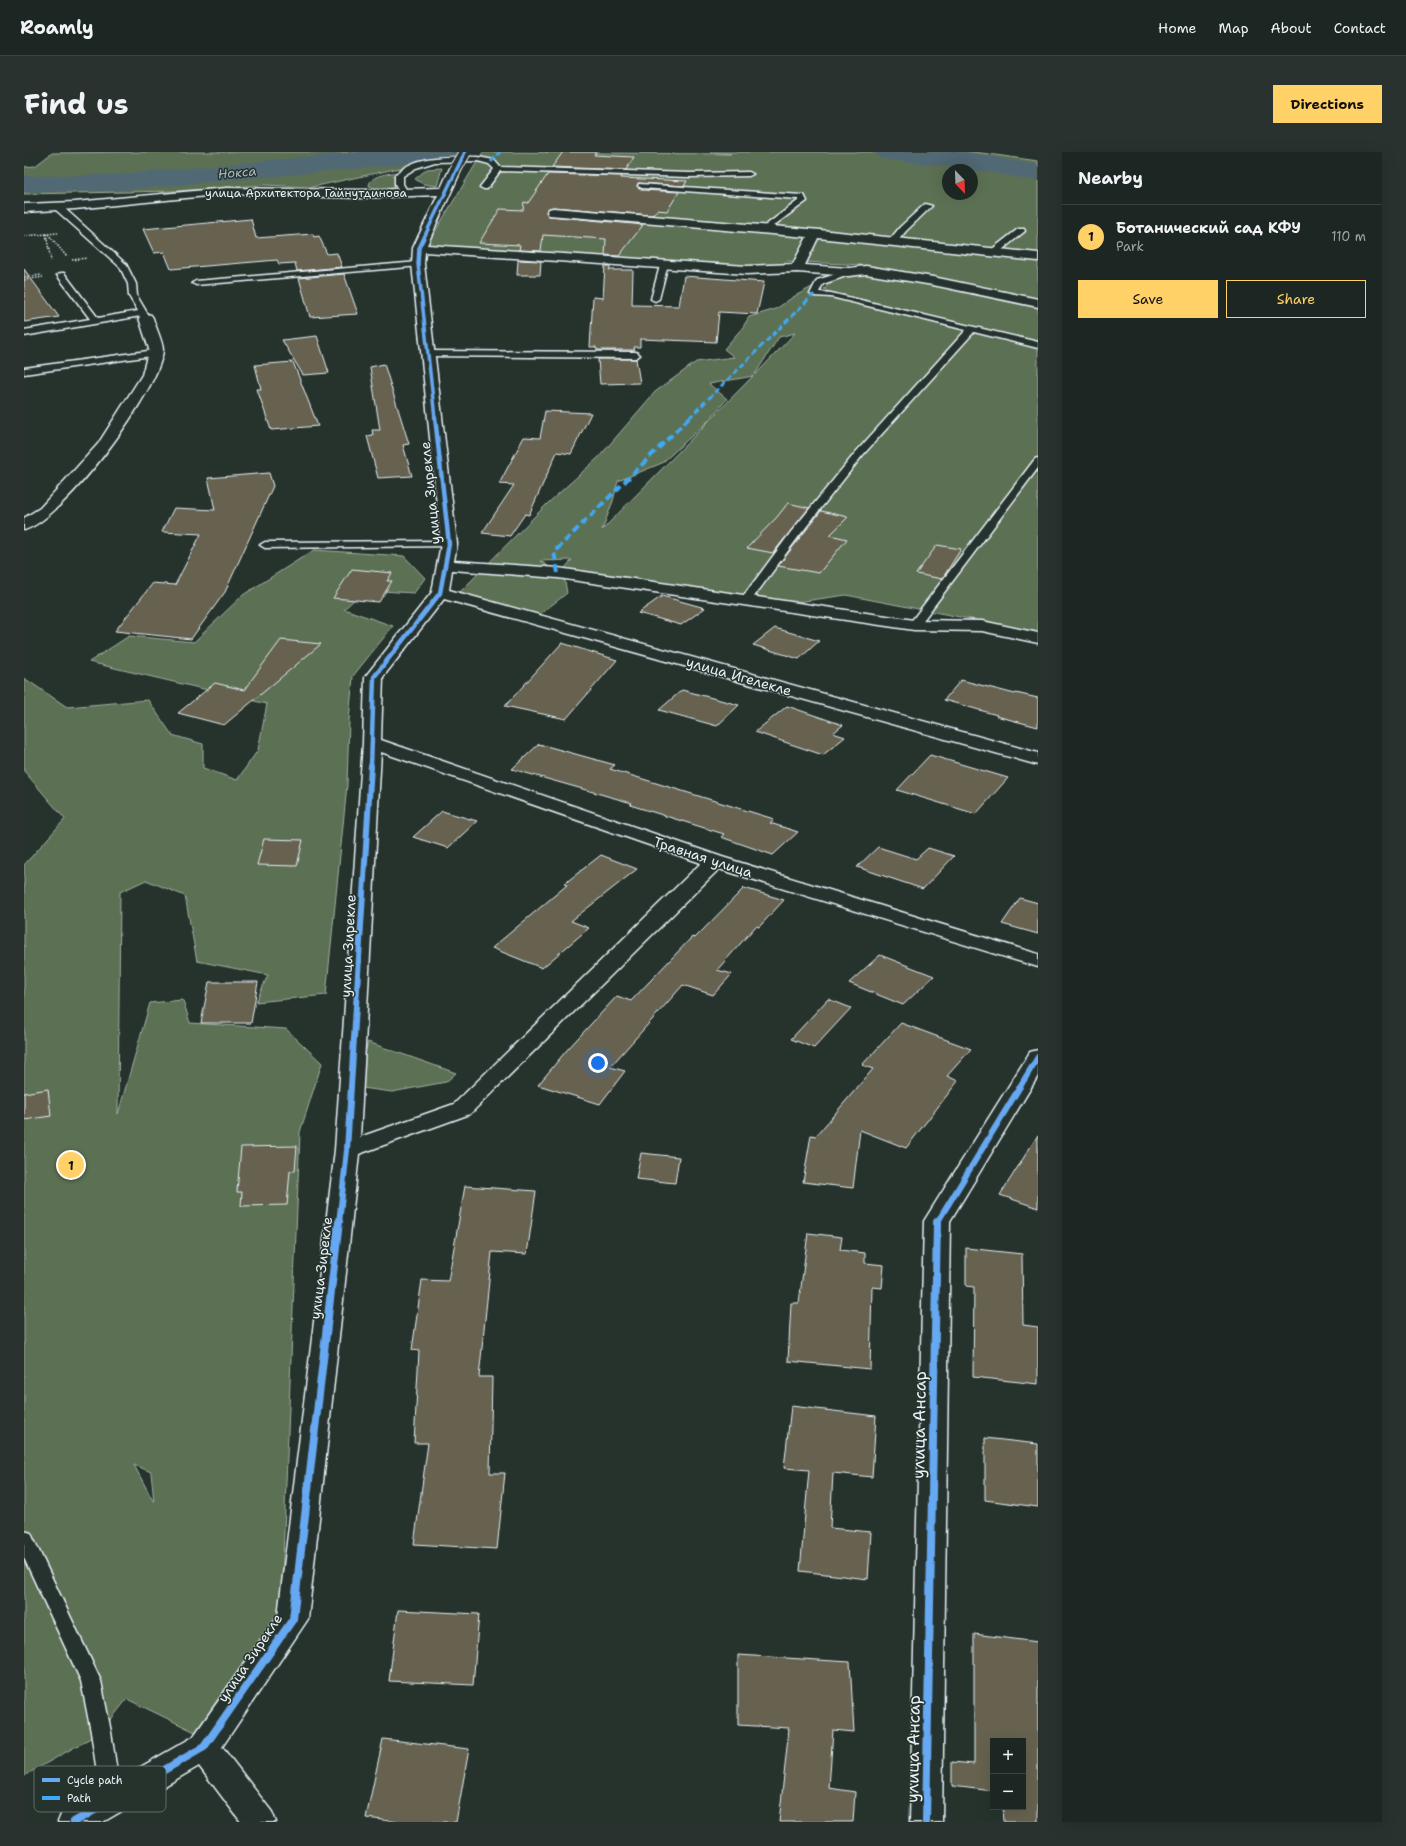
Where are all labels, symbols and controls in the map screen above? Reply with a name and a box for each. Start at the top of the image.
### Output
text: Roamly [20,15,94,40]
text: Home [1158,19,1197,37]
text: Map [1219,19,1249,37]
text: About [1271,19,1312,37]
text: Contact [1334,19,1386,37]
text: Find us [24,85,129,123]
button: Directions [1273,85,1382,123]
water label: Нокса [217,162,257,183]
north arrow [942,164,978,200]
text: Nearby [1078,167,1143,189]
street label: улица Архитектора Гайнутдинова [205,185,407,201]
text: Ботанический сад КФУ [1116,218,1301,238]
text: 1 [1088,228,1094,245]
text: 110 m [1331,228,1366,245]
text: Park [1116,238,1144,255]
button: Save [1078,280,1218,318]
button: Share [1226,280,1366,318]
street label: улица Зирекле [416,441,444,545]
street label: улица Игелекле [684,652,794,700]
street label: Травная улица [651,833,755,882]
street label: улица Зирекле [336,894,360,998]
your location [588,1053,608,1073]
pin: 1 [58,1150,84,1180]
street label: улица Зирекле [306,1216,336,1320]
street label: улица Ансар [907,1371,931,1479]
street label: улица Зирекле [214,1610,286,1706]
street label: улица Ансар [901,1695,925,1803]
map controls [990,1738,1026,1810]
button: + [990,1738,1026,1774]
legend [34,1766,166,1812]
text: Cycle path [67,1773,123,1788]
button: − [990,1774,1026,1810]
text: Path [67,1791,91,1806]

